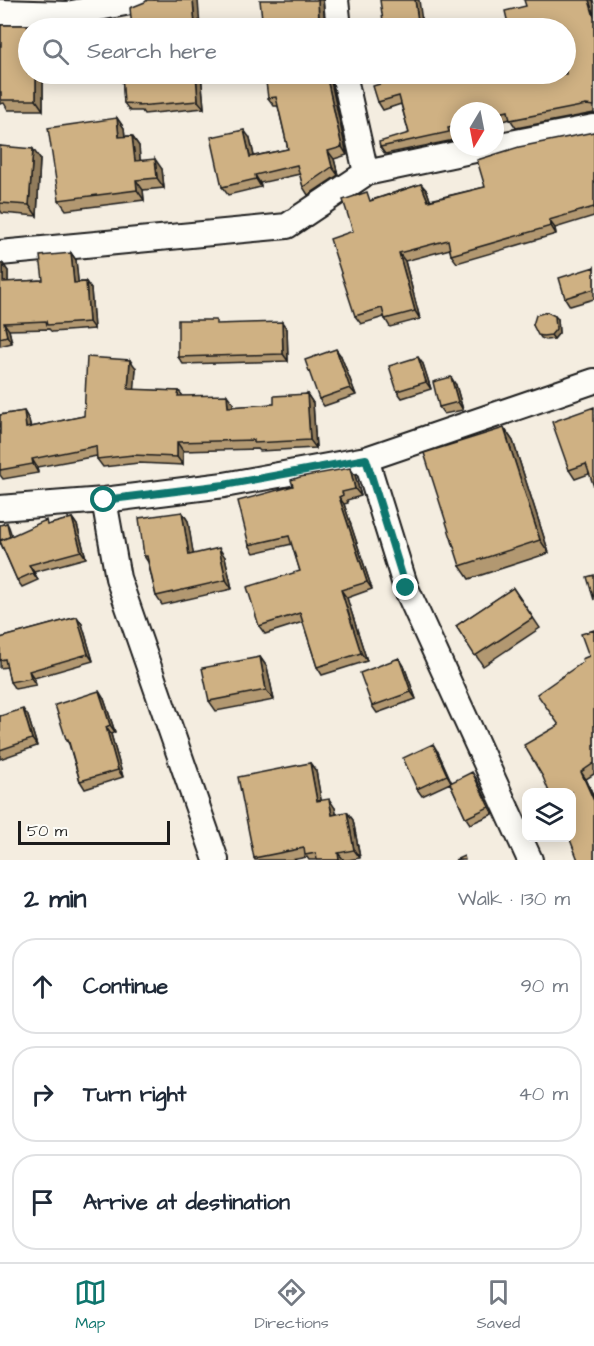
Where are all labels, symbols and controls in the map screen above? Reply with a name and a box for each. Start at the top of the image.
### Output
search box [18,18,576,84]
icon: search [39,35,72,68]
text: Search here [87,36,217,67]
north arrow [450,102,504,156]
route start [90,486,116,512]
route end [392,574,418,600]
map controls [522,788,576,842]
button: layers [522,788,576,842]
scale bar [18,818,170,846]
text: 50 m [27,820,67,842]
text: 2 min [24,881,86,917]
text: Walk · 130 m [458,885,570,913]
icon: ahead [26,970,59,1003]
text: Continue [83,971,168,1002]
text: 90 m [520,972,568,1000]
icon: right [26,1078,59,1111]
text: Turn right [83,1079,186,1110]
text: 40 m [518,1080,568,1108]
icon: arrive [26,1186,59,1219]
text: Arrive at destination [83,1187,290,1218]
tab: Map [74,1276,107,1334]
tab: Directions [255,1276,329,1334]
tab: Saved [477,1276,520,1334]

